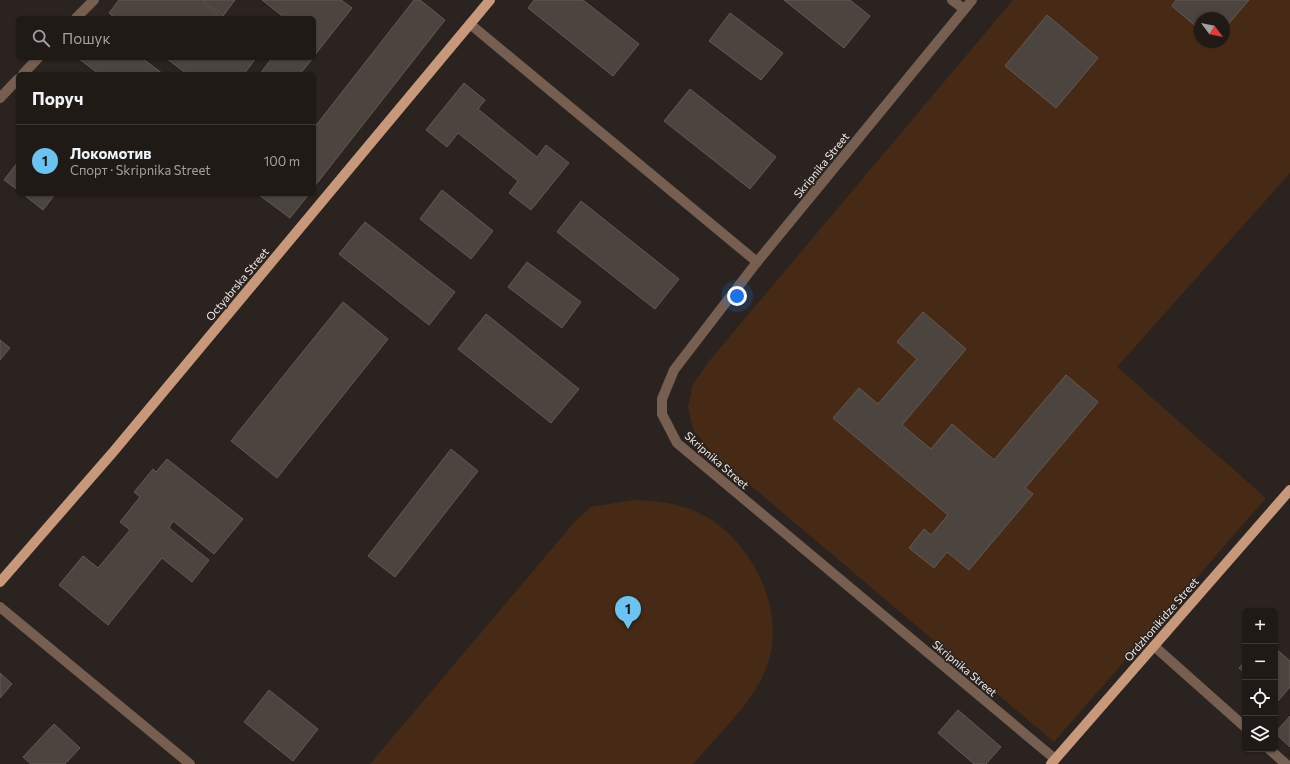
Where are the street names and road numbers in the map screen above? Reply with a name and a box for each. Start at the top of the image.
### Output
street label: Skripnika Street [791,129,852,200]
street label: Octyabrska Street [203,245,272,323]
street label: Skripnika Street [682,429,752,492]
street label: Ordzhonikidze Street [1121,574,1201,663]
street label: Skripnika Street [930,637,1000,699]

